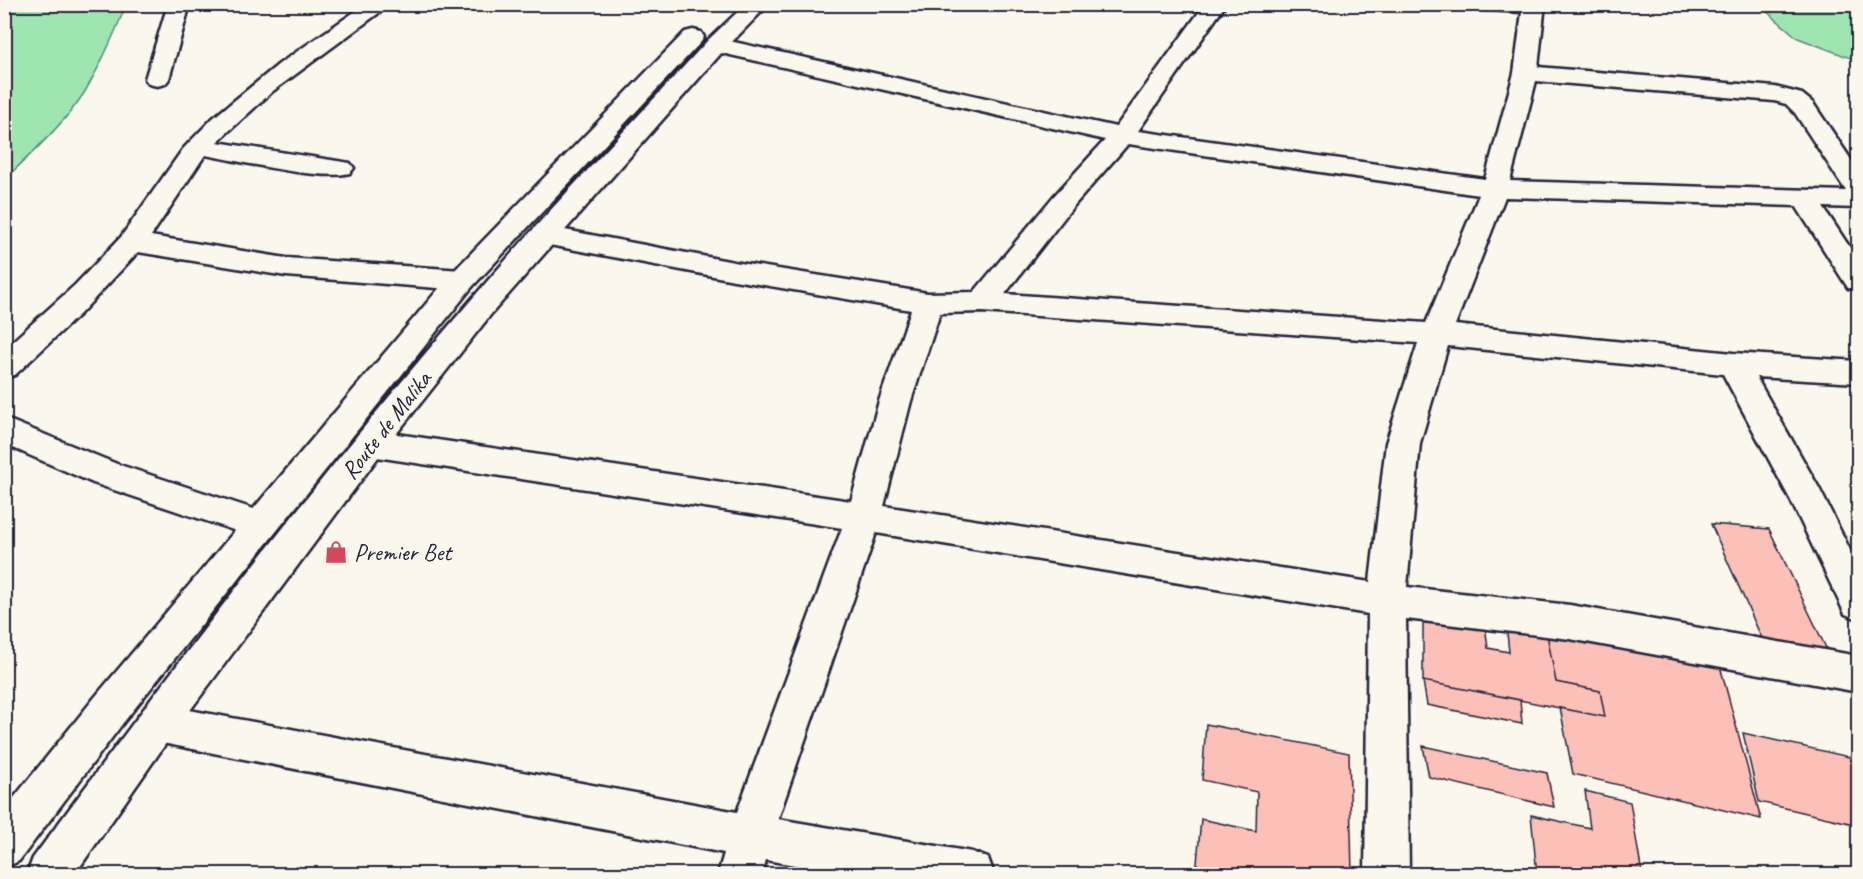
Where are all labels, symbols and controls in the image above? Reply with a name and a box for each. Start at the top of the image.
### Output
street label: Route de Malika [334,364,439,485]
place label: Premier Bet [354,537,453,567]
shop icon: Premier Bet [323,539,349,565]

